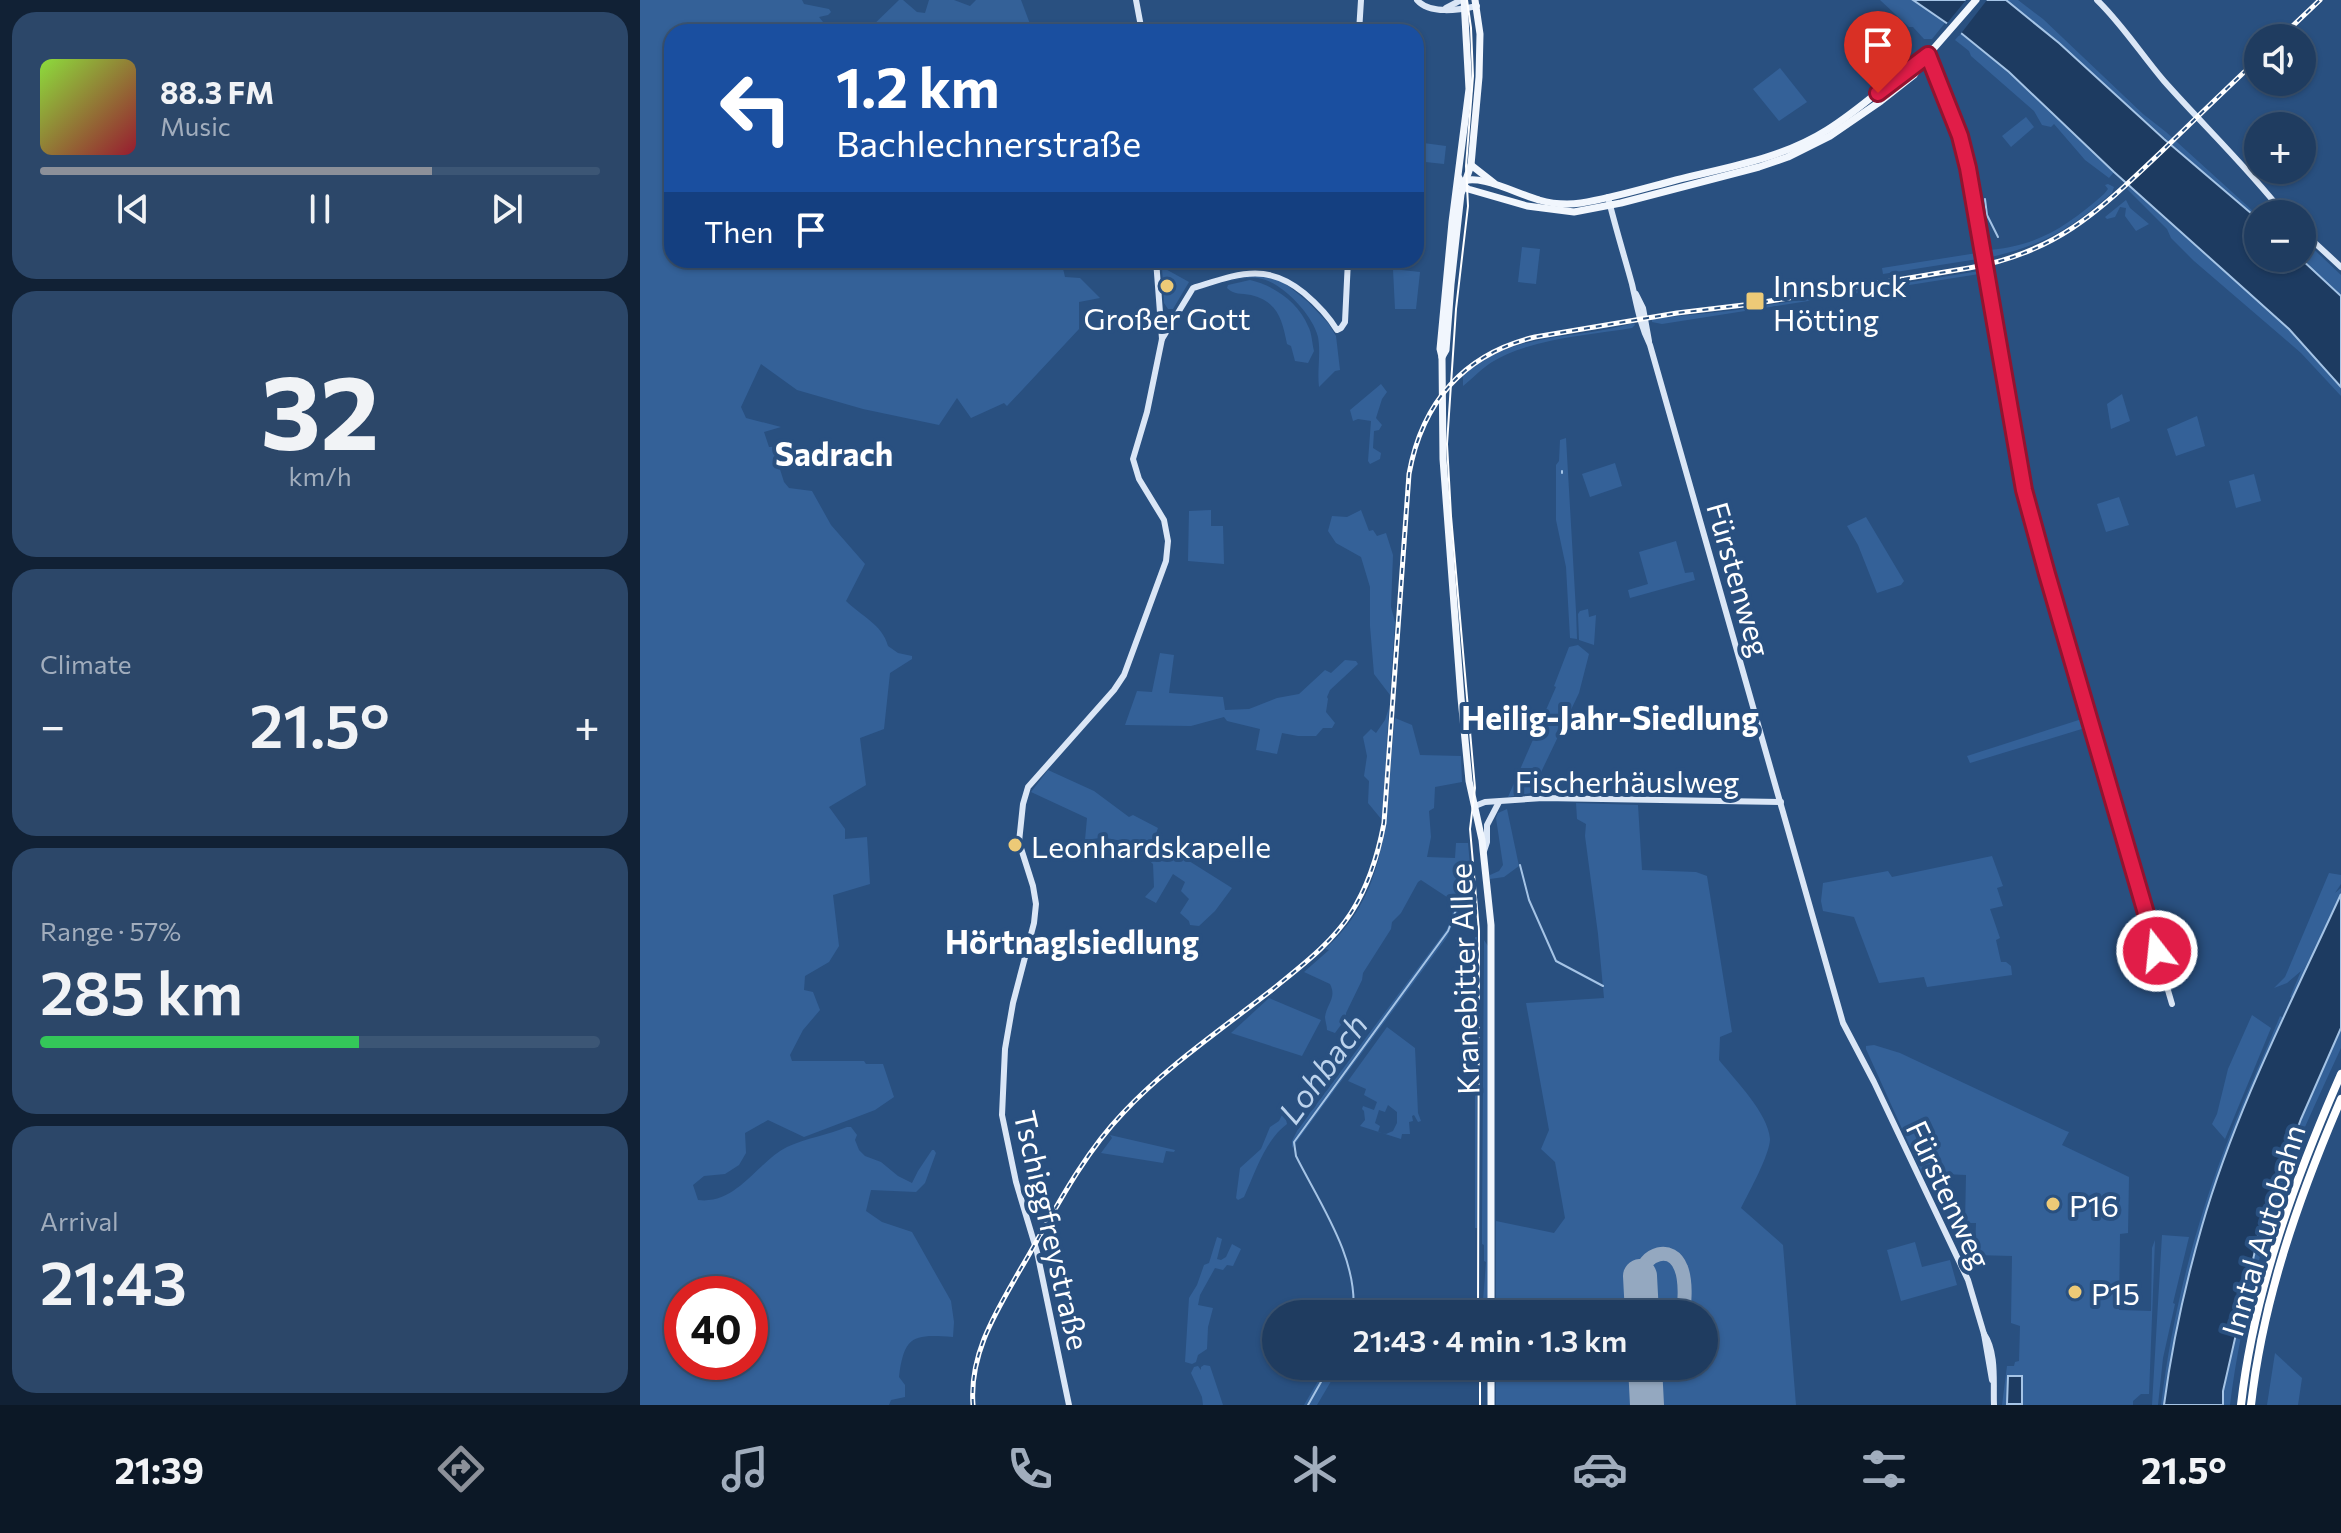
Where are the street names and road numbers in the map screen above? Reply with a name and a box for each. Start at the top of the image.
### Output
street label: Fürstenweg [1700,498,1780,660]
street label: Fischerhäuslweg [1515,762,1739,799]
street label: Kranebitter Allee [1440,863,1486,1095]
street label: Tschiggfreystraße [1007,1107,1099,1353]
street label: Fürstenweg [1900,1114,2000,1274]
street label: Inntal Autobahn [2212,1120,2312,1340]

